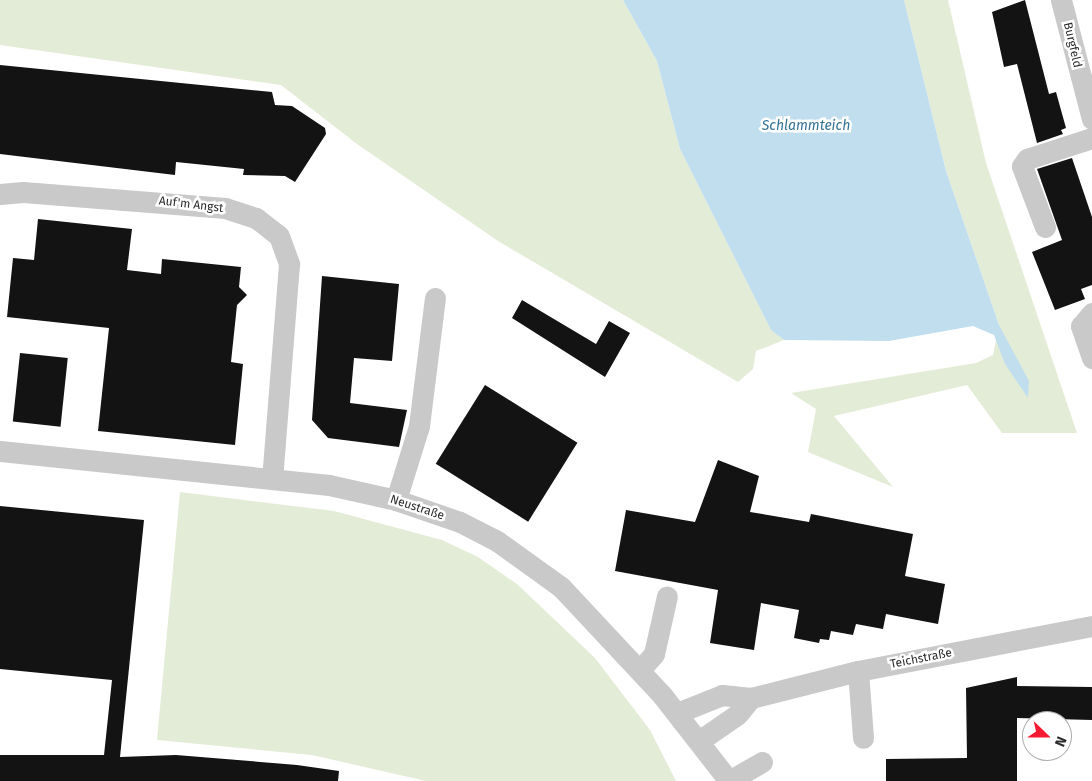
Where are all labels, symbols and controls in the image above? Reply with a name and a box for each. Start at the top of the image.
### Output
street label: Burgfeld [1060,21,1084,69]
water label: Schlammteich [762,118,850,134]
street label: Auf'm Angst [158,194,224,216]
street label: Neustraße [388,492,446,524]
street label: Teichstraße [889,646,953,672]
north arrow [1022,711,1072,761]
text: N [1051,734,1070,749]

